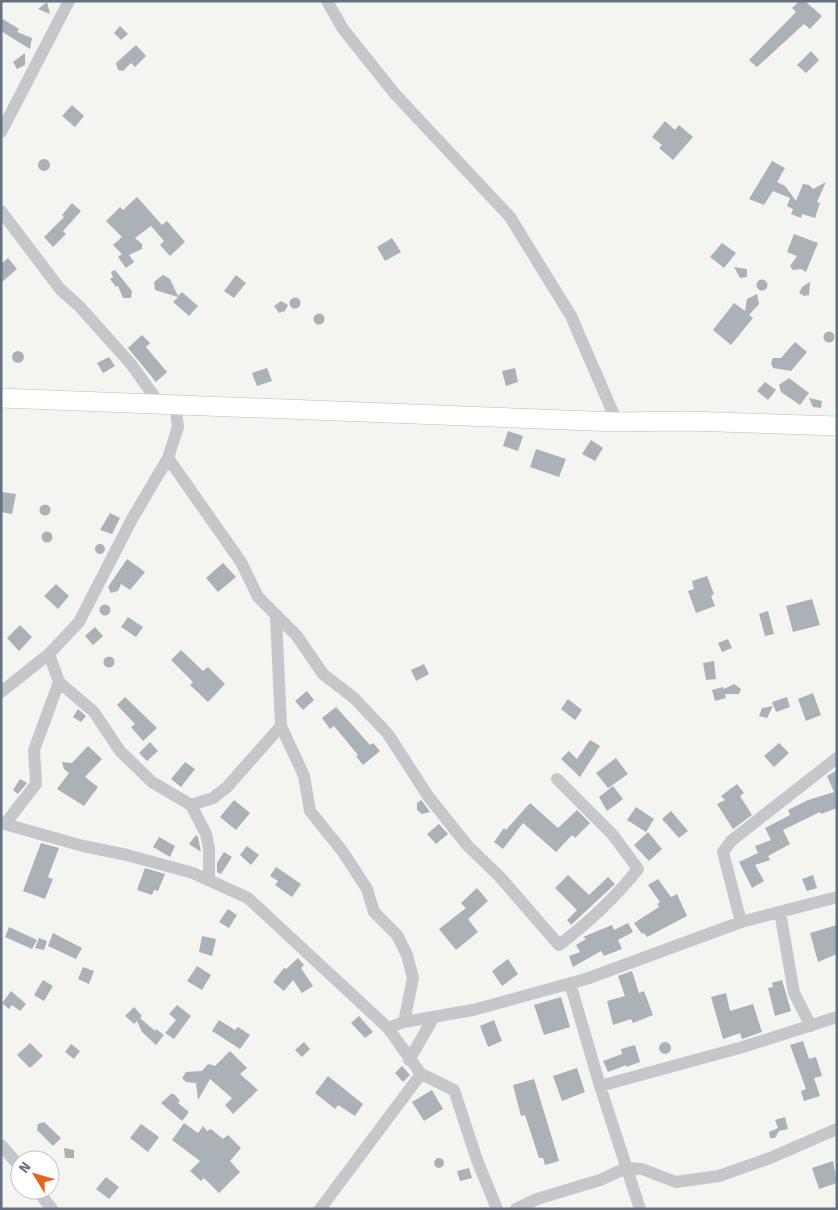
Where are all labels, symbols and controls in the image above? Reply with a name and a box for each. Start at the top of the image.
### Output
north arrow [10,1150,60,1200]
text: N [15,1159,35,1176]

